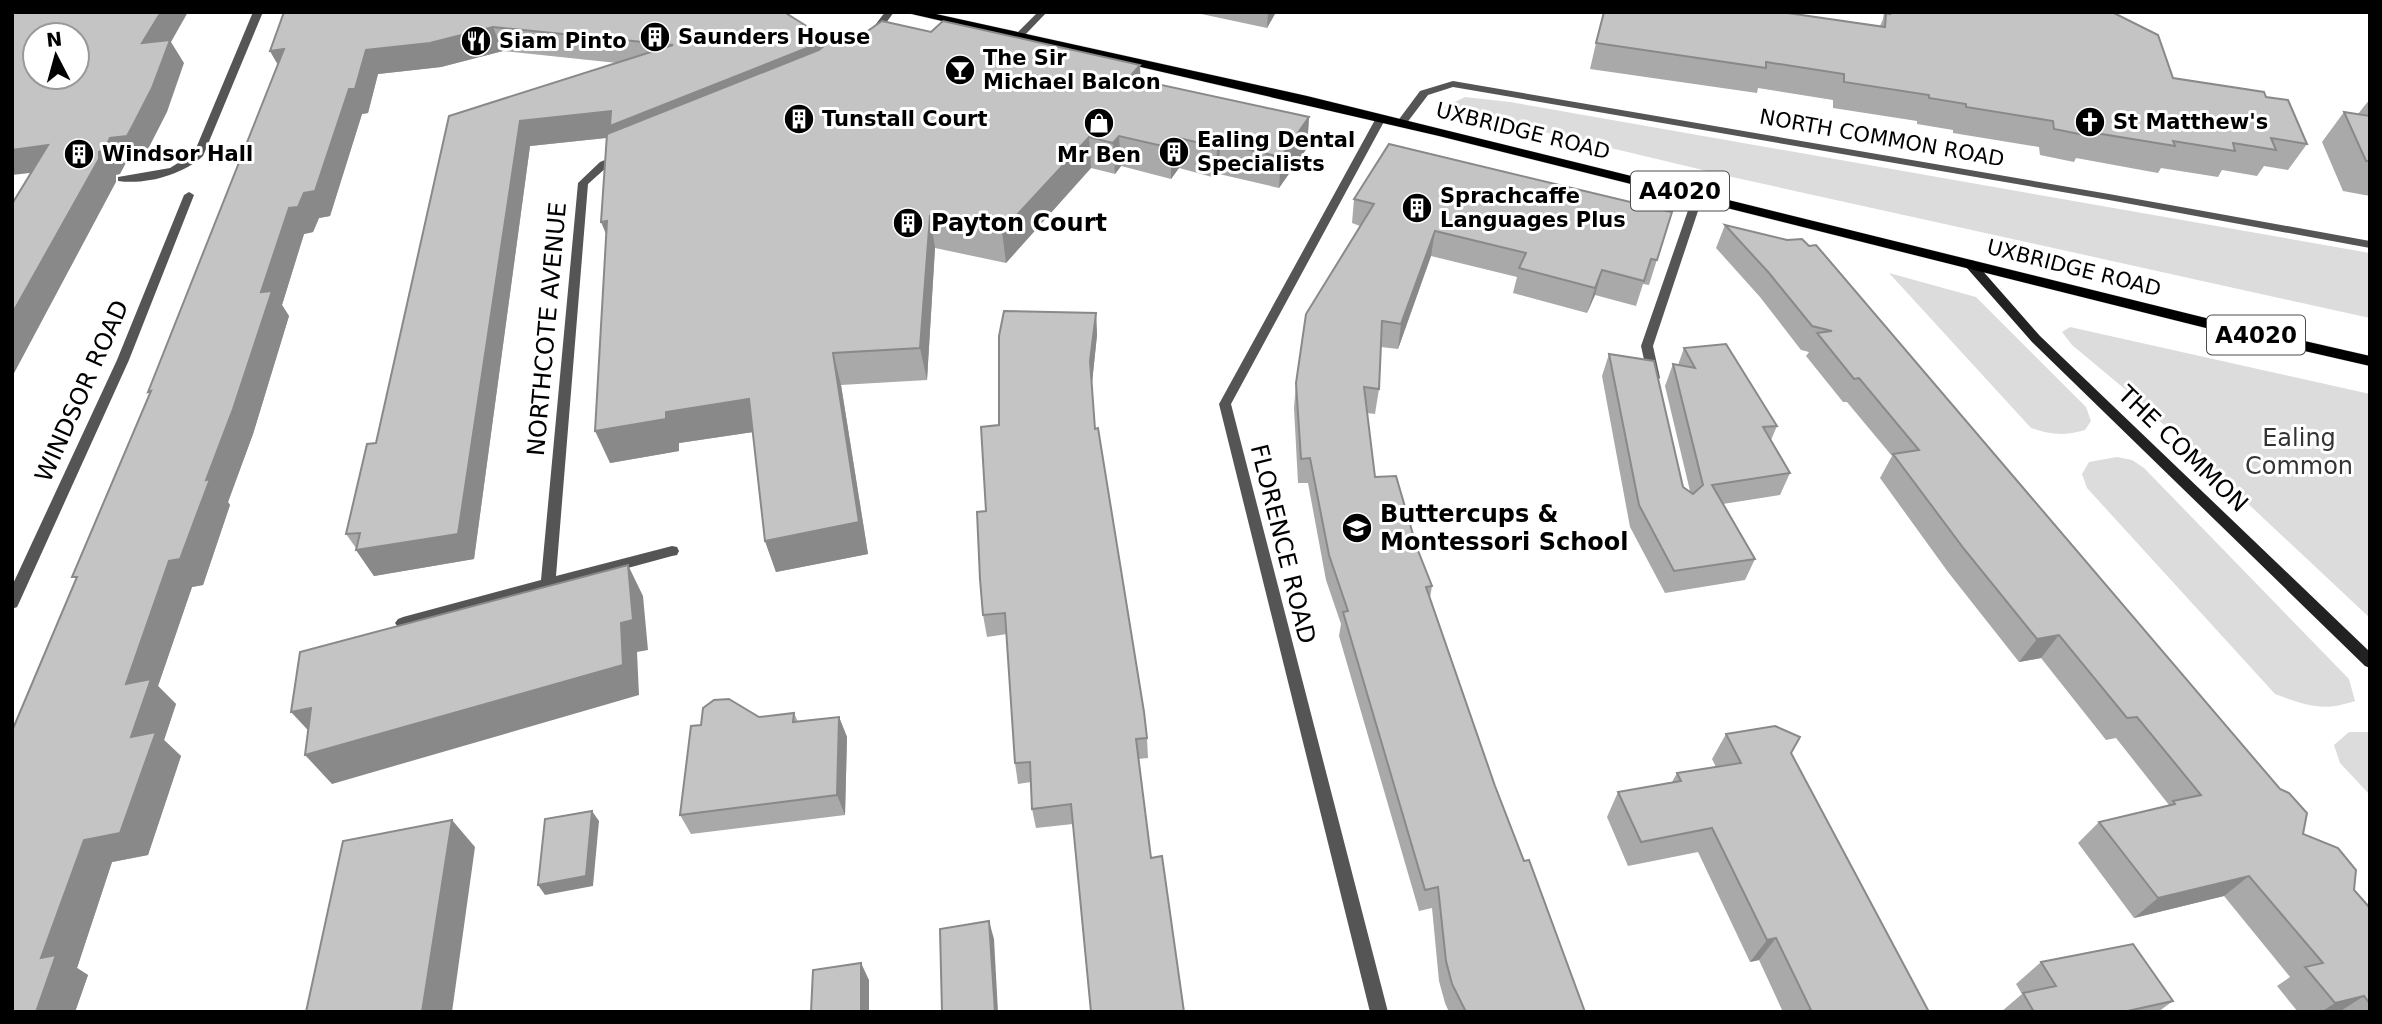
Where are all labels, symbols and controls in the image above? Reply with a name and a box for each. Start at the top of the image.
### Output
building icon: Saunders House [638,20,672,54]
north arrow [21,21,91,91]
restaurant icon: Siam Pinto [459,24,493,58]
place label: Saunders House [678,25,870,49]
text: N [45,27,63,51]
place label: Siam Pinto [499,29,627,53]
place label: The Sir Michael Balcon [983,46,1161,94]
bar icon: The Sir Michael Balcon [943,53,977,87]
street label: UXBRIDGE ROAD [1433,98,1613,164]
building icon: Tunstall Court [782,102,816,136]
street label: NORTH COMMON ROAD [1758,105,2006,171]
church icon: St Matthew's [2073,105,2107,139]
shop icon: Mr Ben [1082,106,1116,140]
place label: Tunstall Court [822,107,988,131]
place label: St Matthew's [2113,110,2268,134]
place label: Ealing Dental Specialists [1197,128,1355,176]
building icon: Ealing Dental Specialists [1157,135,1191,169]
building icon: Windsor Hall [62,137,96,171]
place label: Windsor Hall [102,142,253,166]
place label: Mr Ben [1057,143,1141,167]
road number: A4020 [1631,172,1729,210]
place label: Sprachcaffe Languages Plus [1440,184,1626,232]
building icon: Sprachcaffe Languages Plus [1400,191,1434,225]
street label: NORTHCOTE AVENUE [522,201,572,457]
building icon: Payton Court [891,206,925,240]
place label: Payton Court [931,209,1107,237]
street label: UXBRIDGE ROAD [1984,235,2164,301]
street label: WINDSOR ROAD [29,296,135,486]
road number: A4020 [2207,316,2305,354]
street label: THE COMMON [2112,379,2254,518]
park label: Ealing Common [2245,424,2353,480]
street label: FLORENCE ROAD [1245,441,1321,647]
place label: Buttercups & Montessori School [1380,500,1628,556]
school or university icon: Buttercups & Montessori School [1340,511,1374,545]

